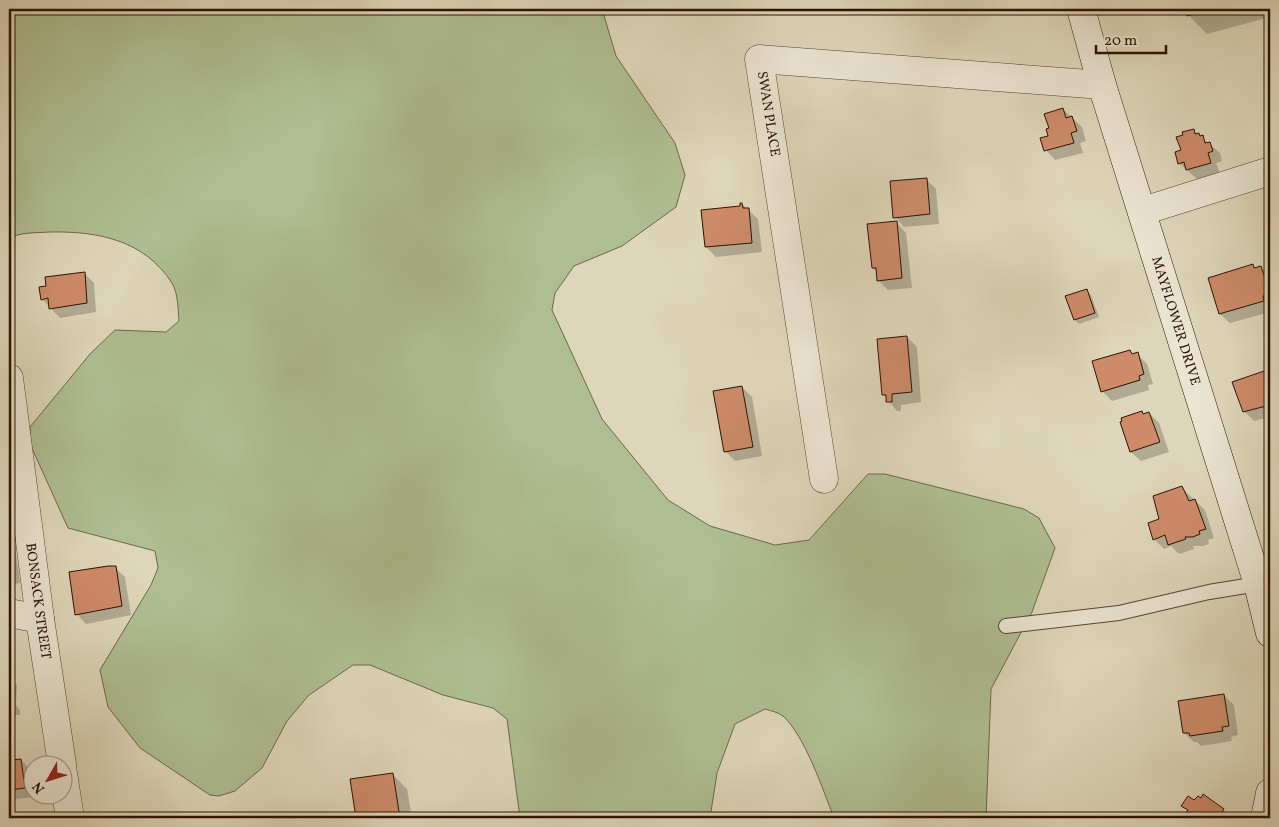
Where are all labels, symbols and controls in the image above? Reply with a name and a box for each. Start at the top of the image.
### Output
scale bar [1096,22,1166,54]
text: 20 m [1104,31,1137,52]
street label: SWAN PLACE [752,70,784,158]
street label: MAYFLOWER DRIVE [1147,254,1205,388]
street label: BONSACK STREET [21,542,56,661]
north arrow [22,754,72,804]
text: N [28,777,50,797]

